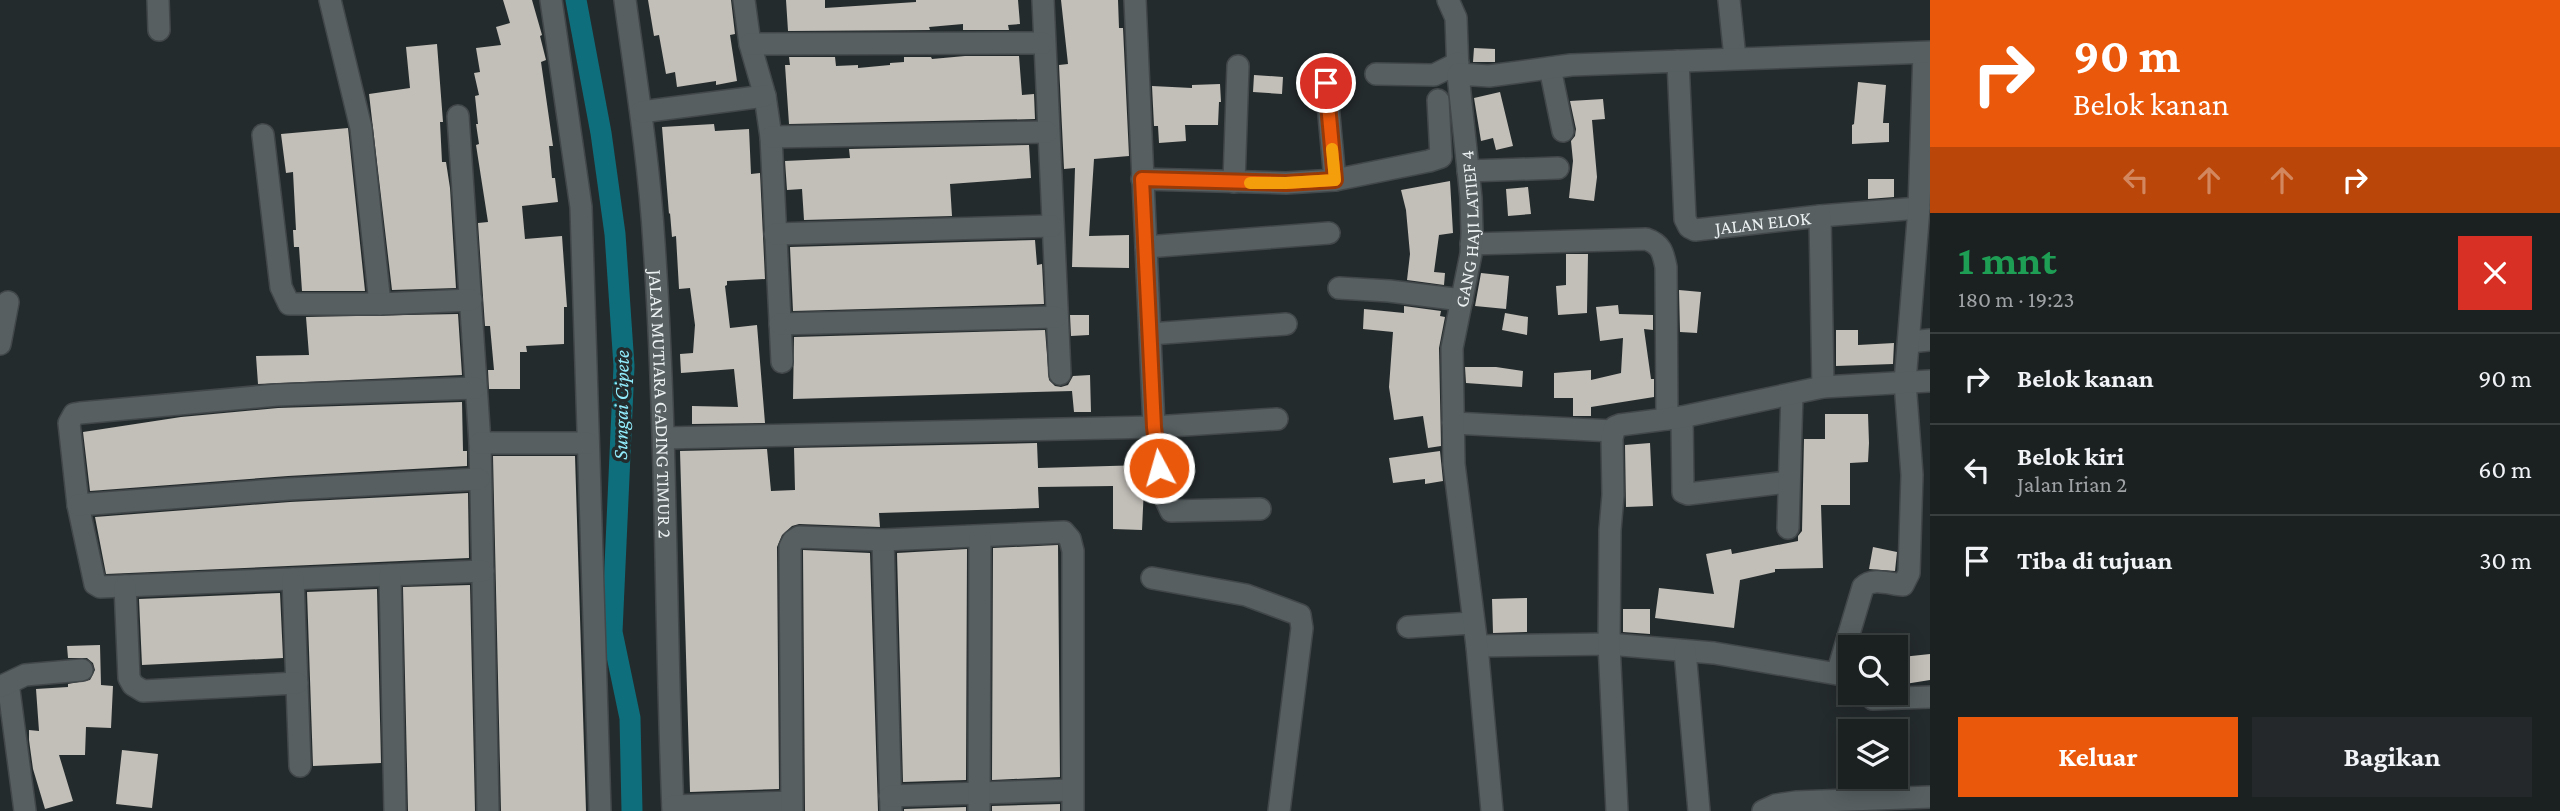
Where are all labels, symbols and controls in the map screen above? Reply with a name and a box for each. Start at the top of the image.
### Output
icon: right [1958,28,2049,119]
text: 90 m [2073,28,2180,83]
pin [1296,53,1356,113]
icon: arrive [1307,64,1345,102]
text: Belok kanan [2073,86,2229,122]
street label: GANG HAJI LATIEF 4 [1450,149,1483,309]
icon: left [2117,161,2155,199]
icon: ahead [2190,161,2228,199]
icon: ahead [2263,161,2301,199]
icon: right [2336,161,2374,199]
street label: JALAN ELOK [1712,207,1813,239]
text: 1 mnt [1958,236,2057,283]
button: close [2458,236,2532,310]
street label: JALAN MUTIARA GADING TIMUR 2 [645,267,676,539]
text: 180 m · 19:23 [1958,286,2074,312]
water label: Sungai Cipete [608,350,634,460]
icon: right [1958,360,1996,398]
text: Belok kanan [2017,364,2154,393]
text: 90 m [2478,364,2532,393]
position arrow [1122,431,1196,505]
text: Belok kiri [2017,442,2124,471]
icon: left [1958,451,1996,489]
text: 60 m [2478,455,2532,484]
text: Jalan Irian 2 [2017,471,2127,497]
icon: arrive [1958,542,1996,580]
text: Tiba di tujuan [2017,546,2172,575]
text: 30 m [2479,546,2532,575]
map controls [1838,635,1908,789]
button: search [1838,635,1908,705]
button: Keluar [1958,717,2238,797]
button: Bagikan [2252,717,2532,797]
button: layers [1838,719,1908,789]

